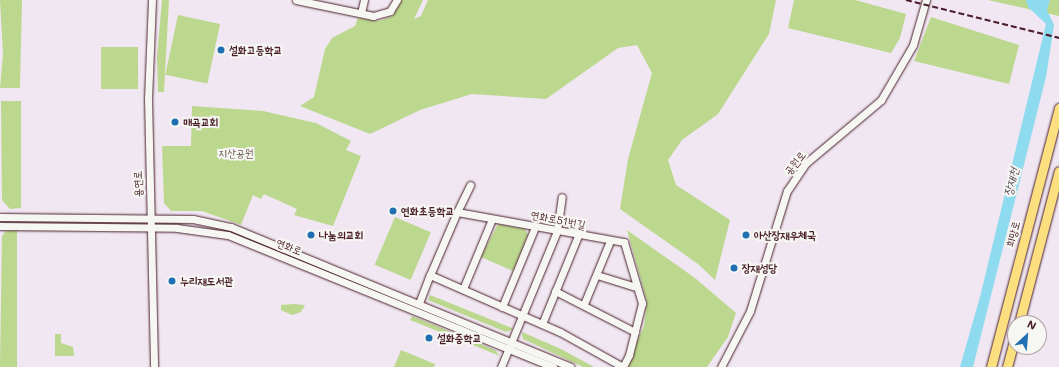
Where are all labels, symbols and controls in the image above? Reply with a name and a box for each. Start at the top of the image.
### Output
place label: 설화고등학교 [229,43,282,57]
marker: 설화고등학교 [216,45,226,55]
place label: 매곡교회 [183,115,218,129]
marker: 매곡교회 [170,117,180,127]
park label: 지산공원 [218,146,254,160]
street label: 공원로 [782,149,808,177]
water label: 장재천 [1001,166,1021,198]
street label: 용연로 [131,171,145,197]
place label: 연화초등학교 [401,204,454,218]
marker: 연화초등학교 [388,206,398,216]
street label: 연화로51번길 [529,208,587,232]
street label: 희망로 [1003,219,1023,249]
place label: 나눔의교회 [319,228,363,242]
place label: 아산장재우체국 [754,228,816,242]
marker: 나눔의교회 [306,230,316,240]
marker: 아산장재우체국 [741,230,751,240]
street label: 연화로 [274,236,304,258]
place label: 장재성당 [742,261,777,275]
marker: 장재성당 [729,263,739,273]
place label: 누리재도서관 [180,274,233,288]
marker: 누리재도서관 [167,276,177,286]
north arrow [1007,315,1047,355]
text: N [1025,316,1039,333]
place label: 설화중학교 [437,331,481,345]
marker: 설화중학교 [424,333,434,343]

